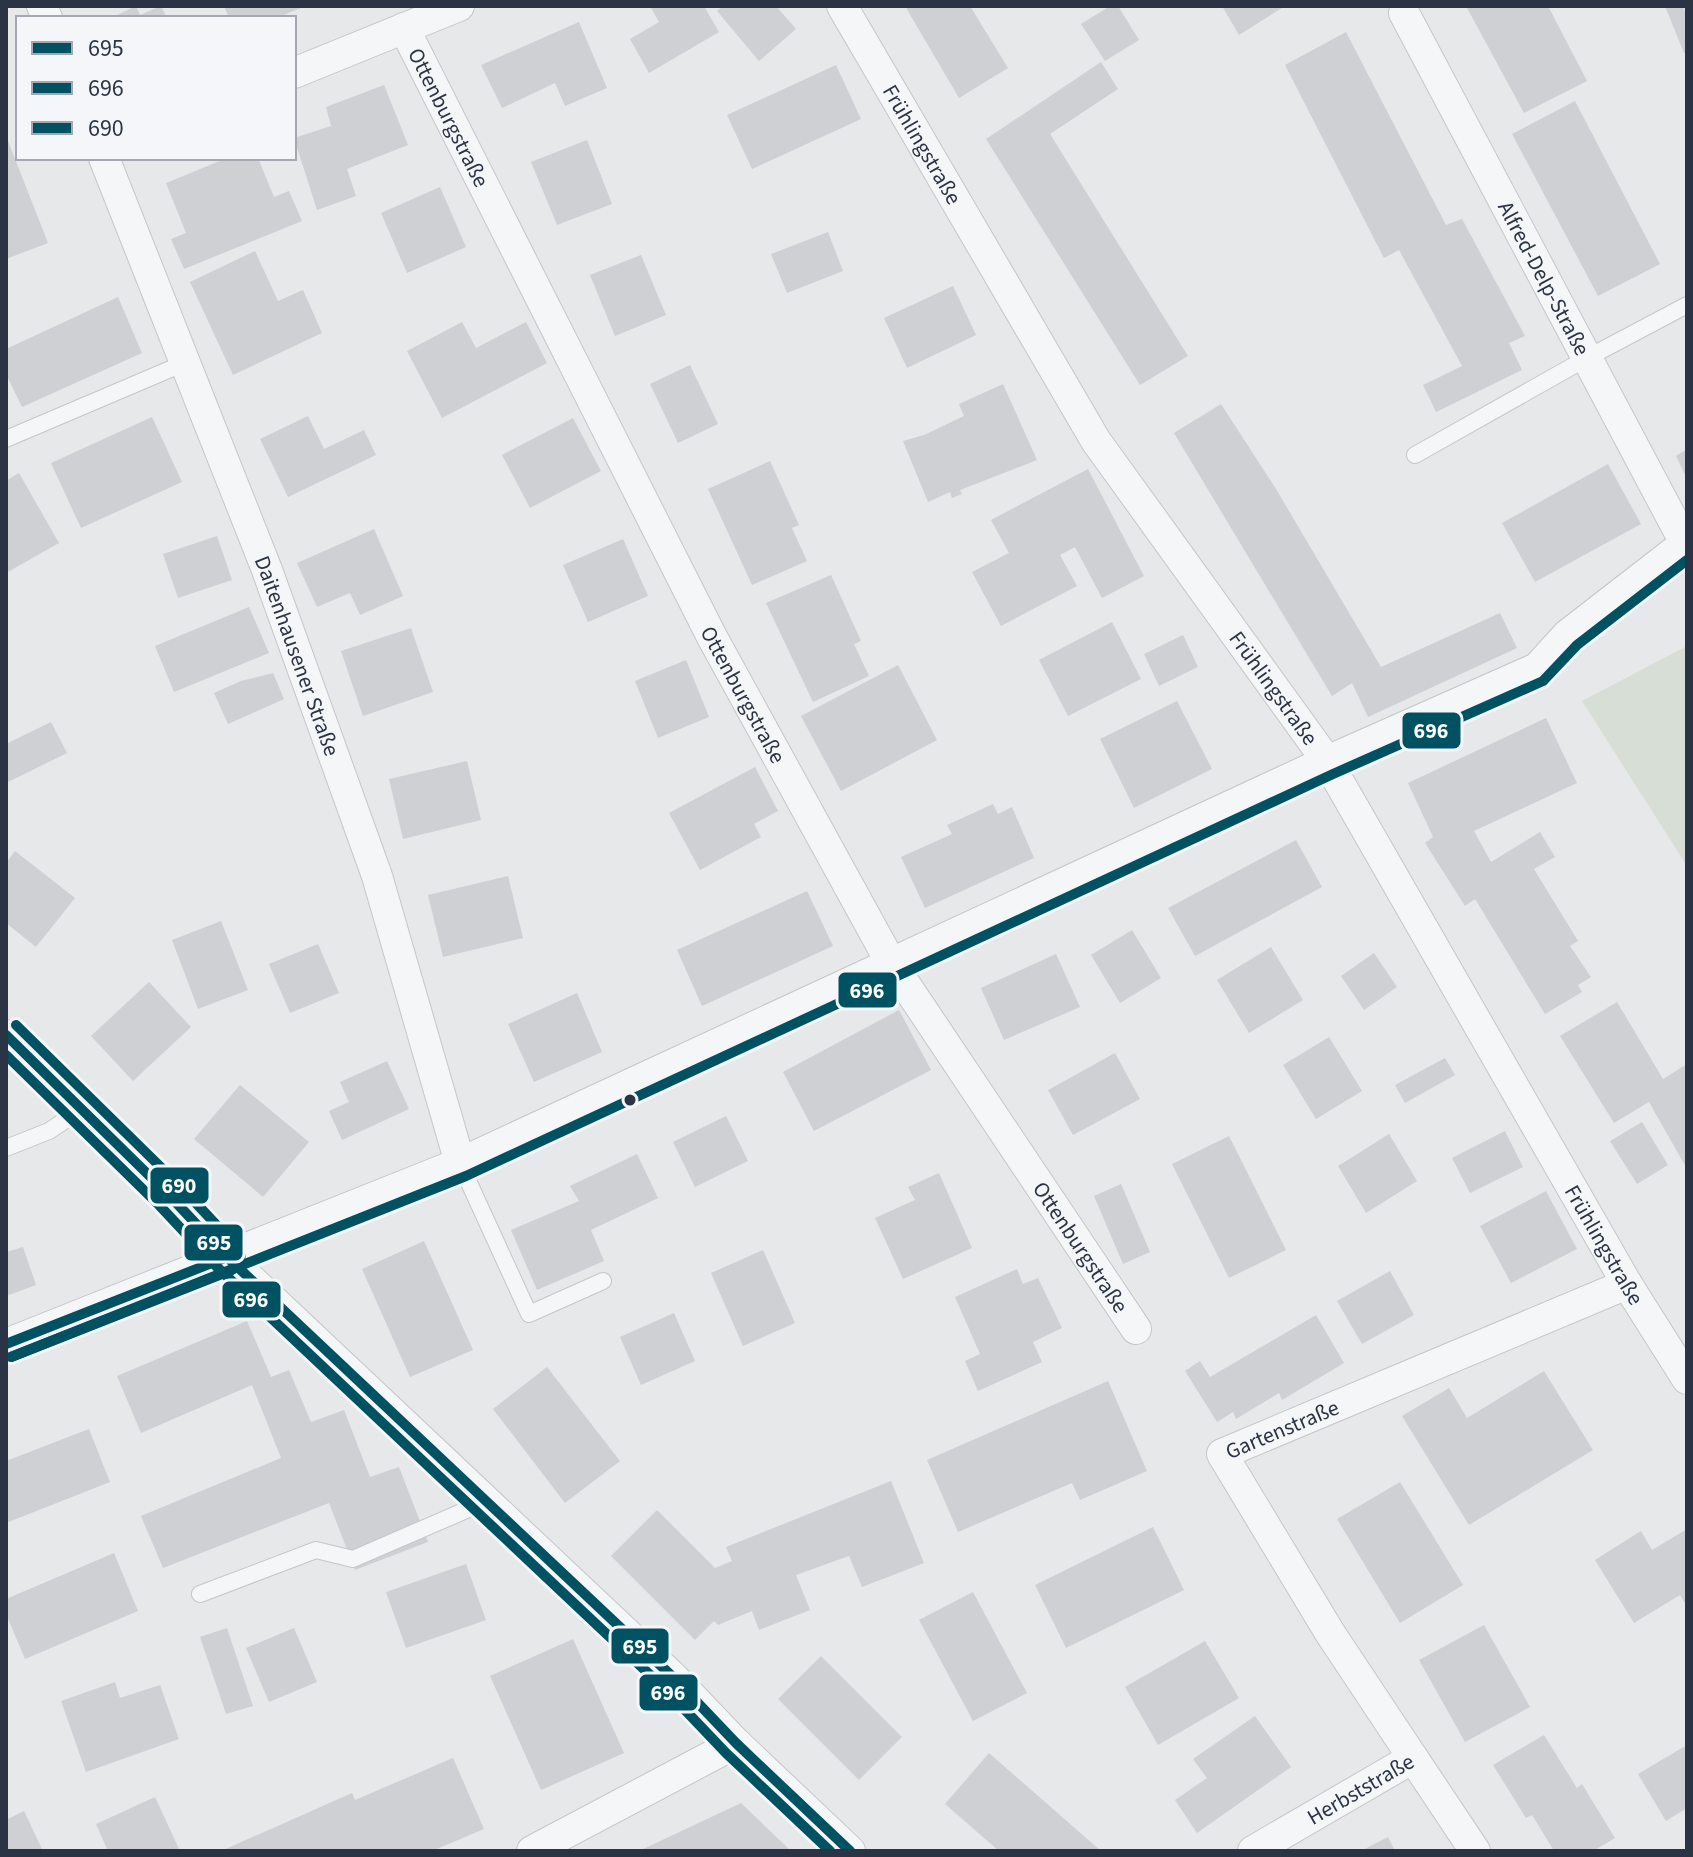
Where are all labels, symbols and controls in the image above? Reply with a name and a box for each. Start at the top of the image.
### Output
legend [16,16,296,160]
text: 695 [88,31,124,66]
street label: Ottenburgstraße [400,42,497,193]
text: 696 [88,71,124,106]
street label: Frühlingstraße [874,79,970,211]
text: 690 [88,111,124,146]
street label: Alfred-Delp-Straße [1489,196,1598,362]
street label: Daitenhausener Straße [246,551,348,761]
street label: Ottenburgstraße [692,621,793,770]
street label: Frühlingstraße [1221,625,1326,752]
line badge: 696 [1401,711,1462,750]
text: 696 [1414,715,1448,747]
line badge: 696 [837,971,898,1009]
text: 696 [850,975,884,1007]
unlabelled marker [622,1092,638,1108]
line badge: 690 [149,1166,210,1205]
text: 690 [162,1170,196,1202]
street label: Ottenburgstraße [1025,1175,1136,1320]
street label: Frühlingstraße [1556,1179,1651,1312]
line badge: 695 [183,1223,244,1262]
text: 695 [197,1227,231,1259]
line badge: 696 [221,1280,282,1319]
text: 696 [234,1284,268,1316]
street label: Gartenstraße [1220,1392,1344,1468]
line badge: 695 [610,1627,670,1665]
text: 695 [623,1631,657,1663]
line badge: 696 [638,1673,699,1712]
text: 696 [651,1677,685,1709]
street label: Herbststraße [1301,1746,1420,1833]

